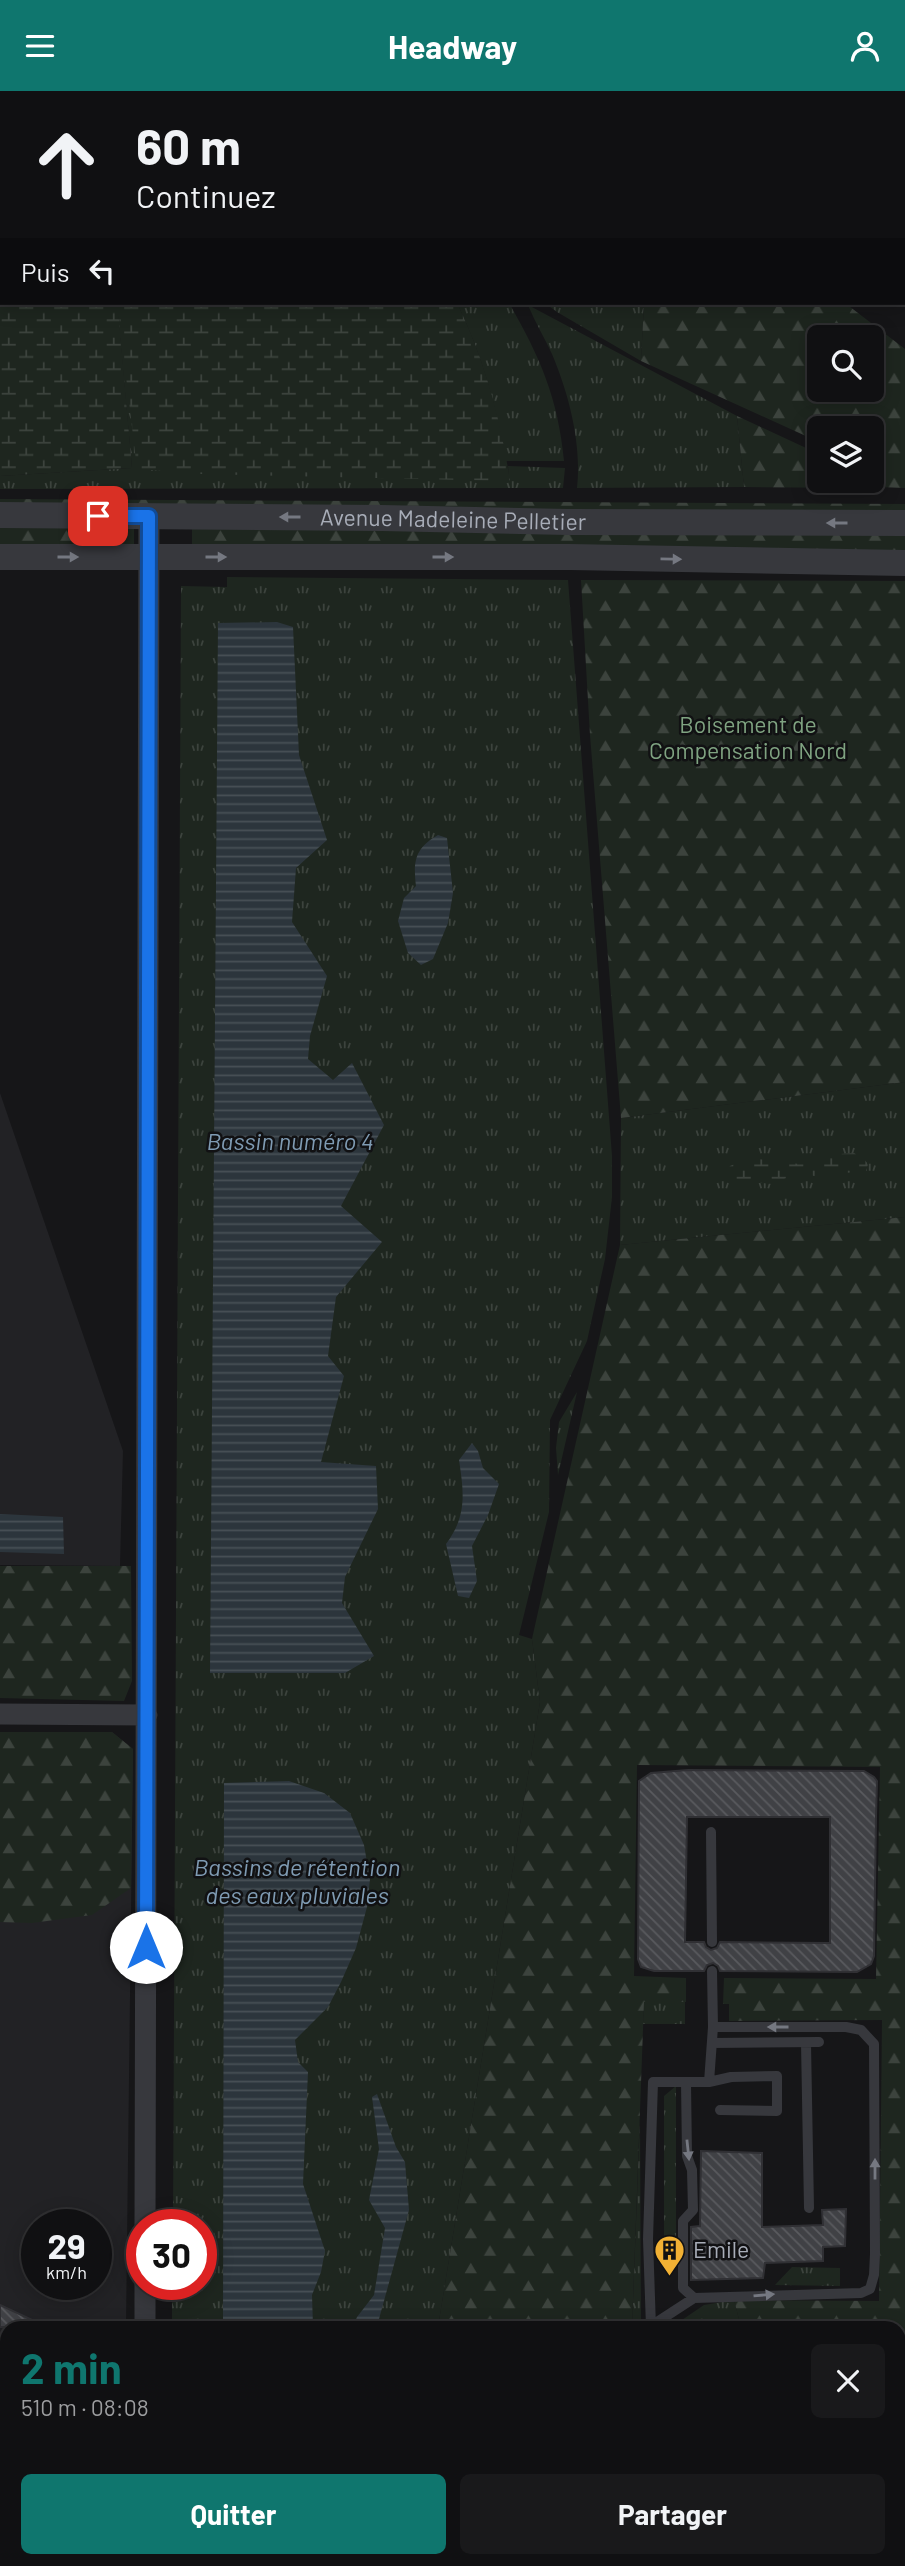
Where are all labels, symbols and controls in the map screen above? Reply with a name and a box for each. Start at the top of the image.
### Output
icon: menu [21,27,59,65]
text: Headway [388,27,517,65]
icon: person [846,27,884,65]
text: 60 m [136,116,241,175]
icon: ahead [21,119,112,210]
text: Continuez [136,176,276,214]
icon: left [83,252,121,290]
text: Puis [21,256,69,287]
map controls [807,325,884,493]
button: search [807,325,884,402]
button: layers [807,416,884,493]
pin [68,486,128,546]
icon: arrive [79,497,117,535]
street label: Avenue Madeleine Pelletier [320,503,587,535]
one-way arrow [278,511,300,523]
one-way arrow [826,517,848,529]
one-way arrow [57,551,79,563]
one-way arrow [205,551,227,563]
one-way arrow [433,551,455,563]
one-way arrow [660,553,682,565]
park label: Boisement de Compensation Nord [649,710,847,764]
water label: Bassin numéro 4 [206,1126,374,1155]
water label: Bassins de rétention des eaux pluviales [194,1852,400,1909]
position arrow [109,1910,183,1984]
one-way arrow [767,2022,789,2033]
one-way arrow [683,2139,694,2161]
one-way arrow [869,2157,881,2179]
speed limit sign: 30 [126,2209,217,2300]
text: 29 [47,2224,86,2266]
building icon: Emile [653,2233,687,2277]
place label: Emile [693,2235,749,2263]
text: km/h [46,2261,87,2283]
one-way arrow [753,2289,775,2300]
text: 2 min [21,2342,122,2392]
button: close [811,2344,885,2418]
text: 510 m · 08:08 [21,2393,149,2421]
button: Quitter [21,2474,446,2554]
button: Partager [460,2474,885,2554]

